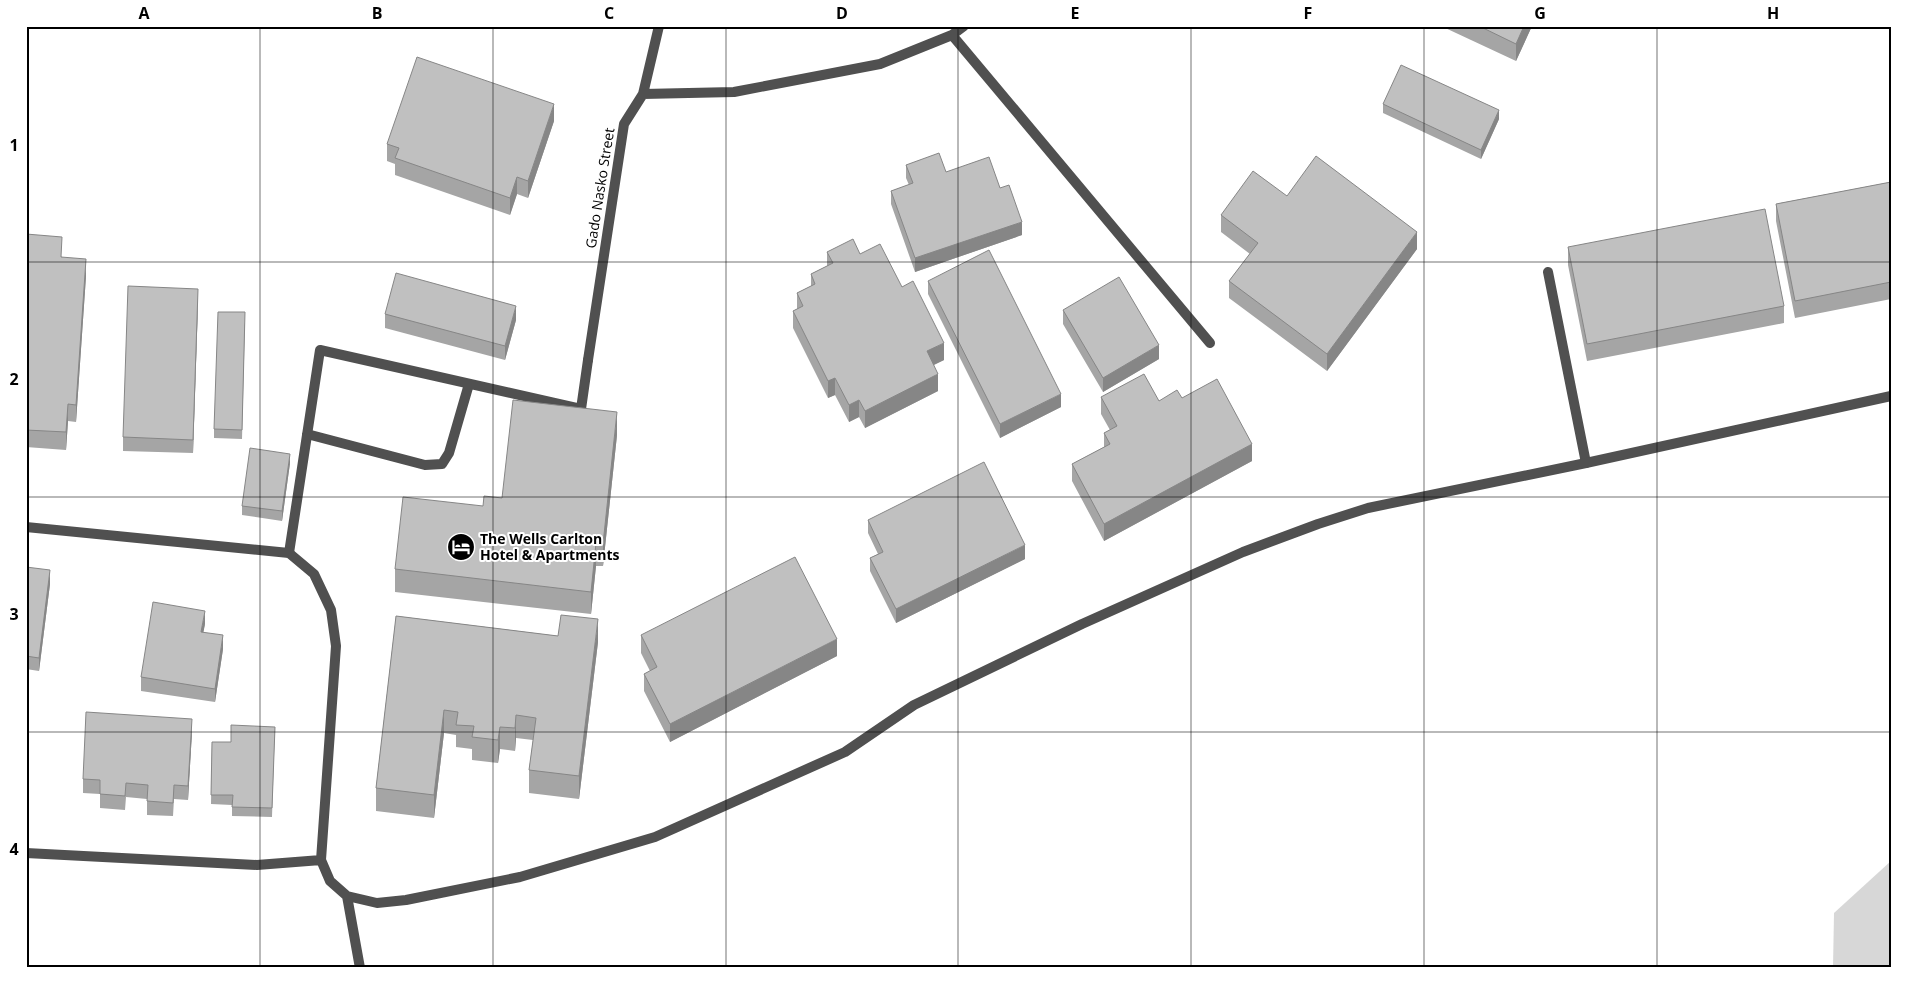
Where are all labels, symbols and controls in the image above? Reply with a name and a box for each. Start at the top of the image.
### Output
text: A [138,2,150,24]
text: B [372,2,382,24]
text: C [604,2,614,24]
text: D [836,2,848,24]
text: E [1071,2,1080,24]
text: F [1304,2,1312,24]
text: G [1534,2,1546,24]
text: H [1767,2,1779,24]
street label: Gado Nasko Street [581,126,618,250]
text: 1 [9,134,19,156]
text: 2 [9,368,19,390]
place label: The Wells Carlton Hotel & Apartments [480,529,619,564]
hotel icon: The Wells Carlton Hotel & Apartments [446,532,476,562]
text: 3 [9,603,19,625]
text: 4 [9,838,19,860]

